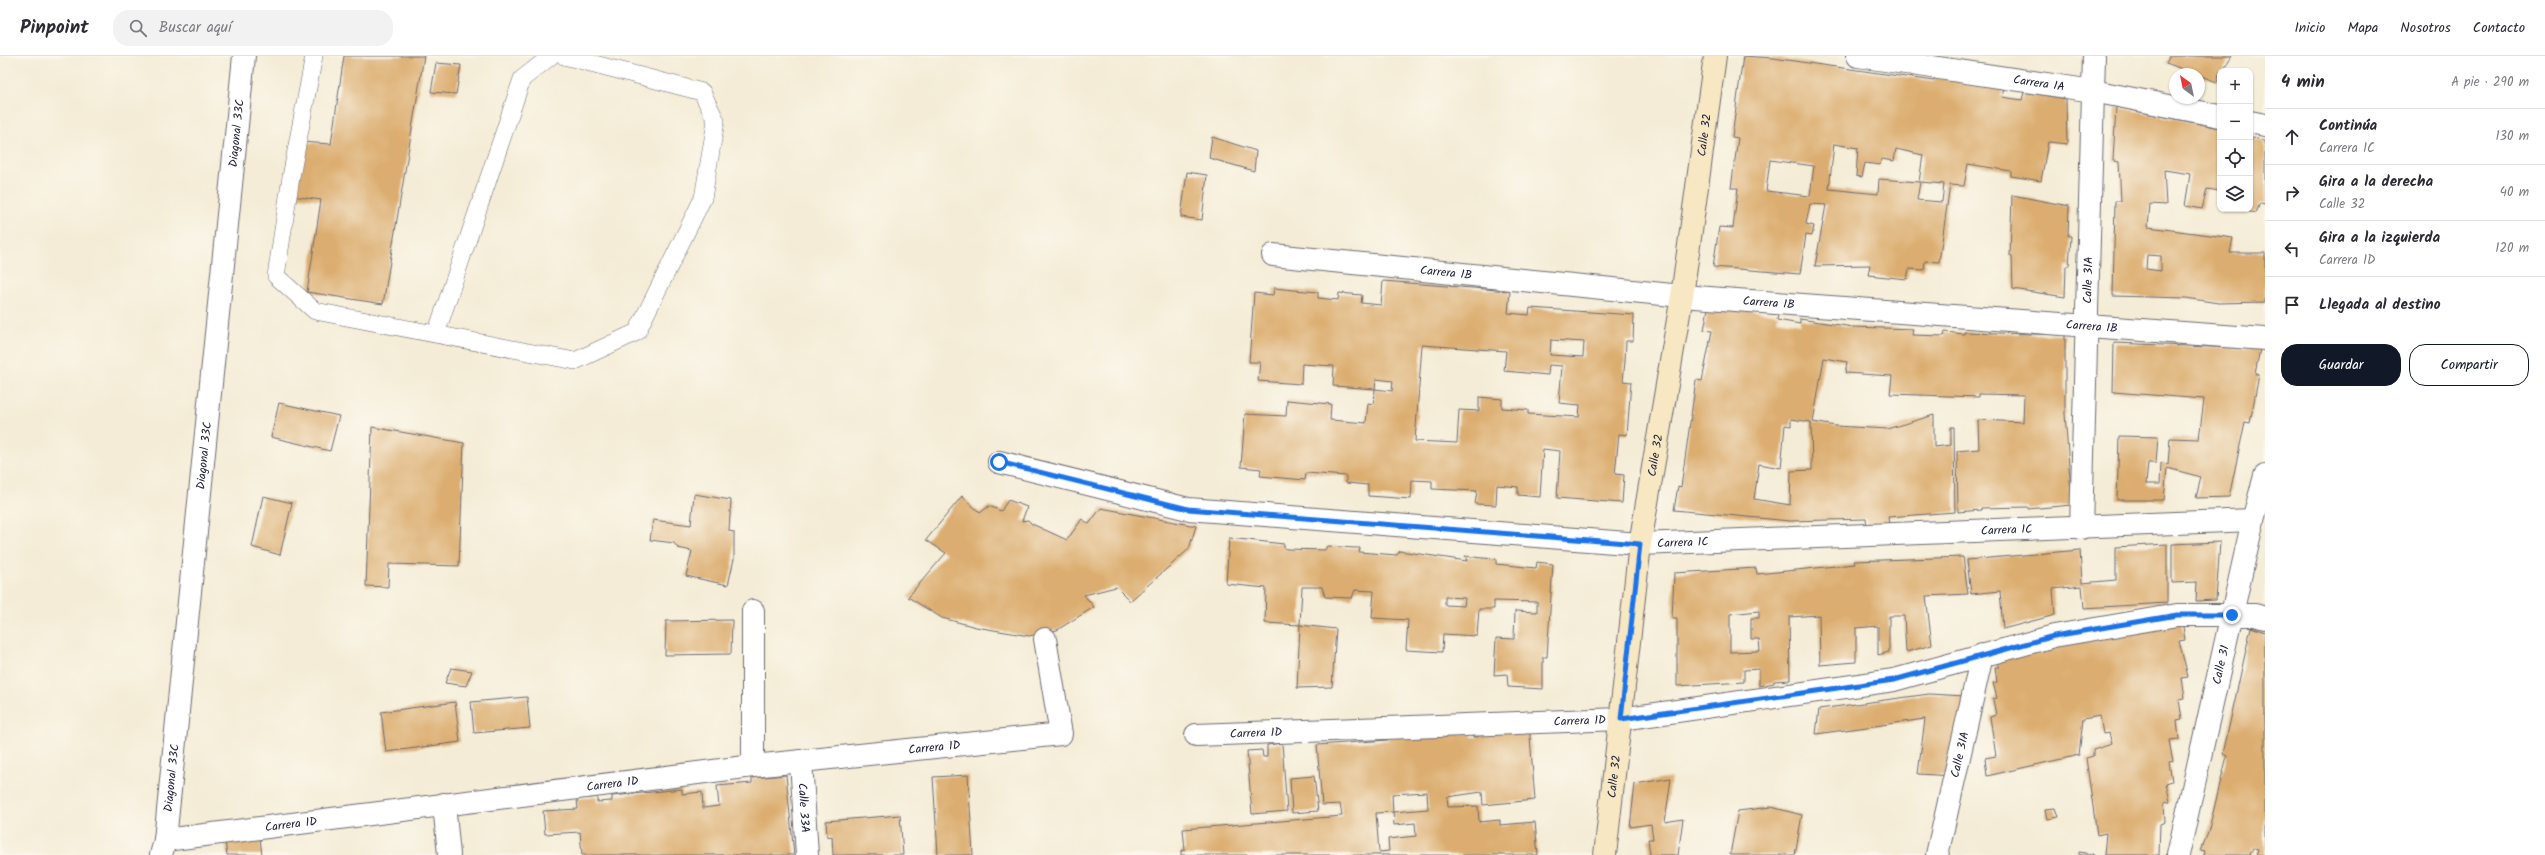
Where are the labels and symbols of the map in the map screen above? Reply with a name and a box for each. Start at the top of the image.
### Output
north arrow [2169,68,2205,104]
street label: Carrera 1A [2012,70,2066,96]
street label: Diagonal 33C [223,98,249,168]
street label: Calle 32 [1692,112,1716,158]
street label: Calle 31A [2078,256,2098,304]
street label: Carrera 1B [1419,260,1473,284]
street label: Carrera 1B [1742,291,1795,314]
street label: Carrera 1B [2065,315,2119,338]
street label: Diagonal 33C [191,421,217,490]
street label: Calle 32 [1642,433,1668,478]
route start [990,453,1008,471]
street label: Carrera 1C [1980,519,2033,540]
street label: Carrera 1C [1657,532,1709,553]
route end [2223,606,2241,624]
street label: Calle 31 [2207,643,2234,686]
street label: Carrera 1D [1553,710,1606,731]
street label: Carrera 1D [1230,722,1283,743]
street label: Calle 31A [1945,730,1974,779]
street label: Carrera 1D [907,735,962,759]
street label: Diagonal 33C [158,743,184,813]
street label: Calle 32 [1602,754,1626,799]
street label: Carrera 1D [585,771,640,796]
street label: Calle 33A [793,782,815,833]
street label: Carrera 1D [264,811,318,837]

